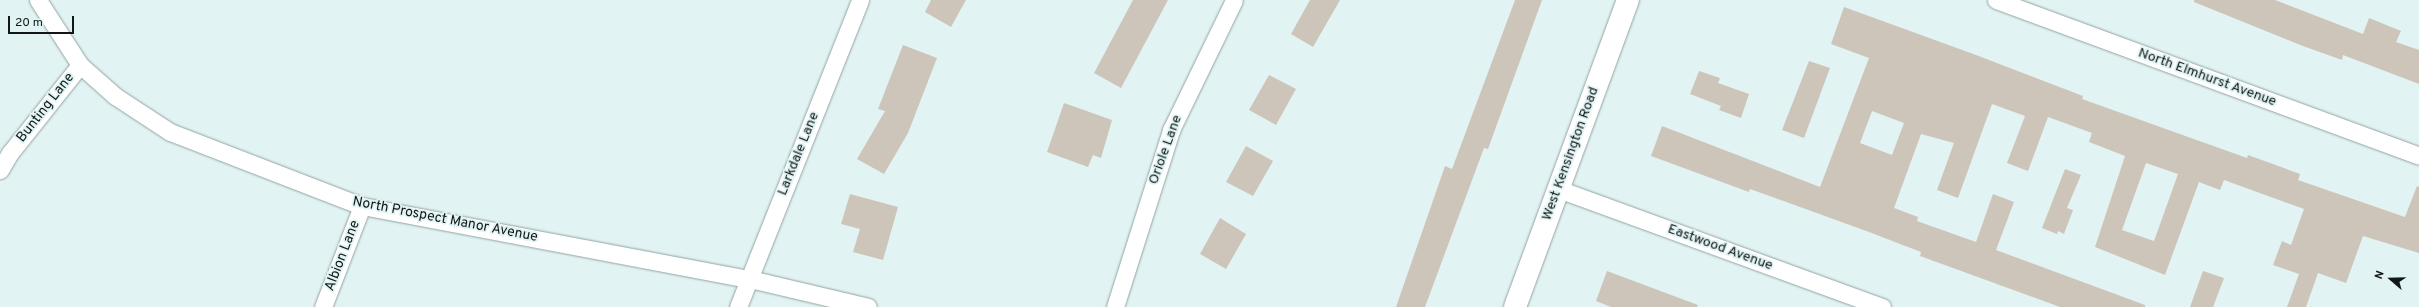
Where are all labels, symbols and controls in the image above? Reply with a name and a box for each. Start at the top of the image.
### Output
scale bar [10,8,76,34]
text: 20 m [15,15,43,31]
street label: North Elmhurst Avenue [2135,45,2279,111]
street label: Bunting Lane [14,70,78,146]
street label: West Kensington Road [1539,85,1603,223]
street label: Larkdale Lane [775,110,823,198]
street label: Oriole Lane [1146,113,1186,187]
street label: North Prospect Manor Avenue [351,194,539,246]
street label: Albion Lane [322,218,364,294]
street label: Eastwood Avenue [1665,221,1775,275]
north arrow [2371,259,2411,299]
text: N [2372,269,2388,281]

